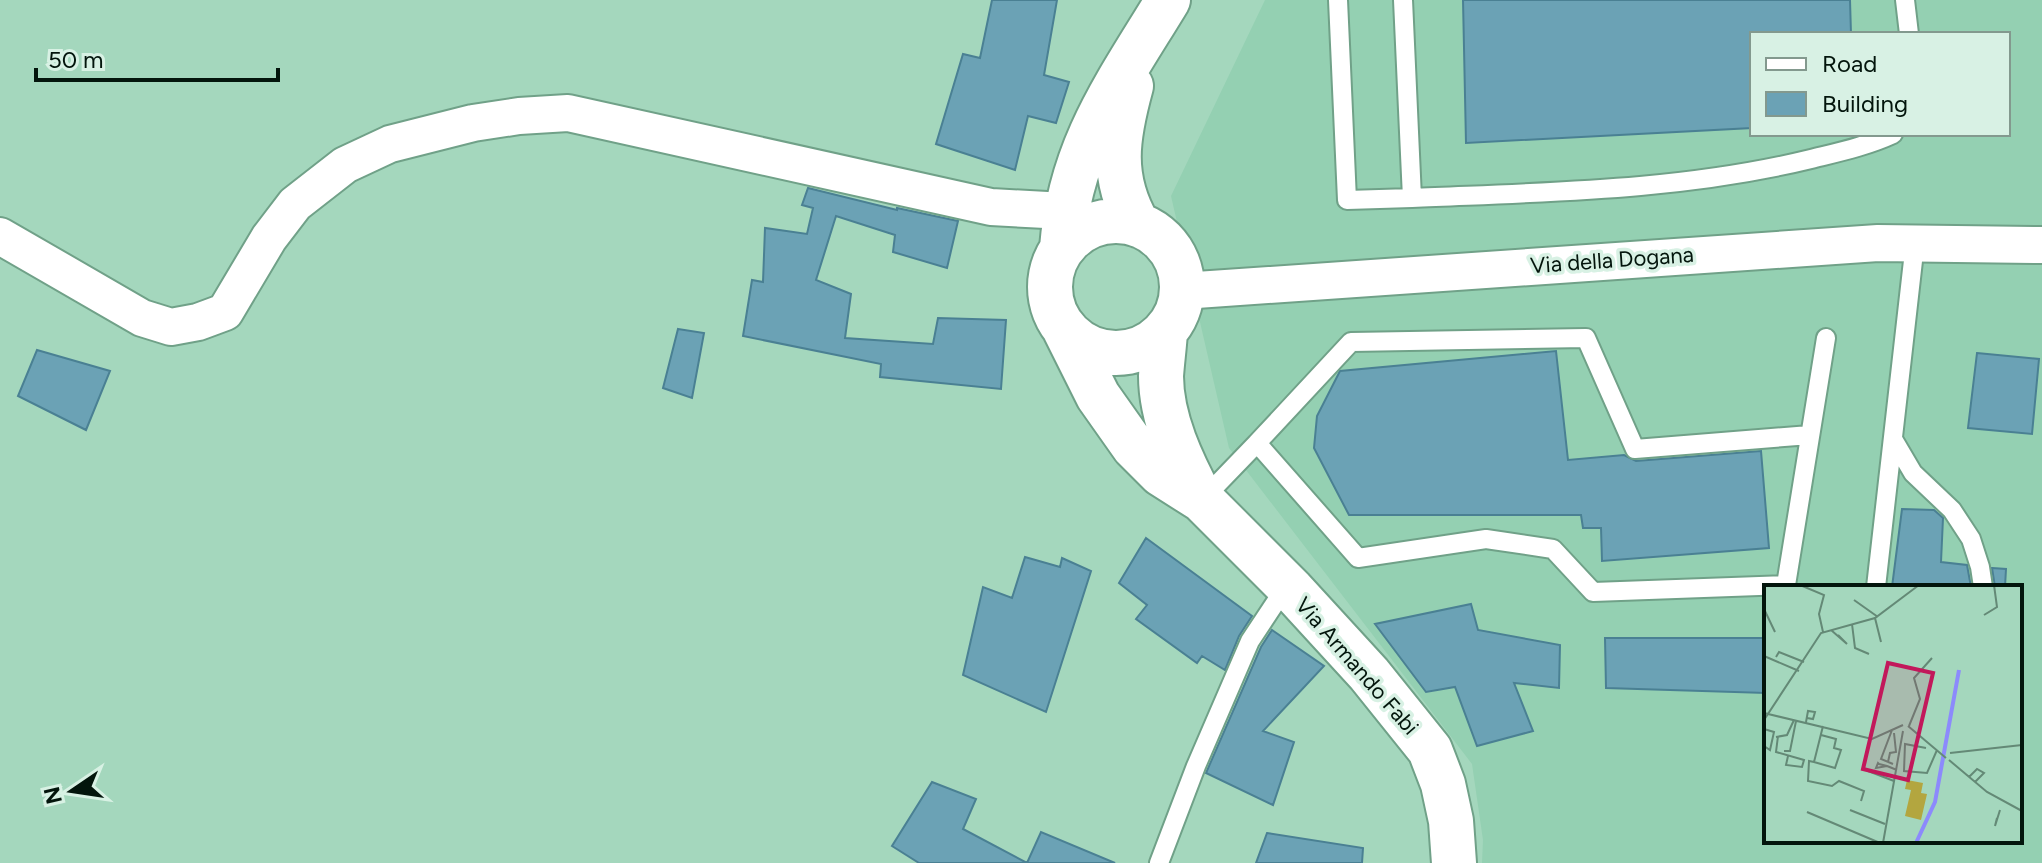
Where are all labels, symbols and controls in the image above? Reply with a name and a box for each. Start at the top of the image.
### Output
scale bar [36,32,278,82]
legend [1750,32,2010,136]
text: 50 m [48,45,104,74]
text: Road [1822,49,1877,78]
text: Building [1822,89,1908,118]
street label: Via della Dogana [1529,241,1695,279]
inset map [1764,585,2022,843]
street label: Via Armando Fabi [1290,592,1424,740]
north arrow [32,751,112,831]
text: N [38,784,68,807]

